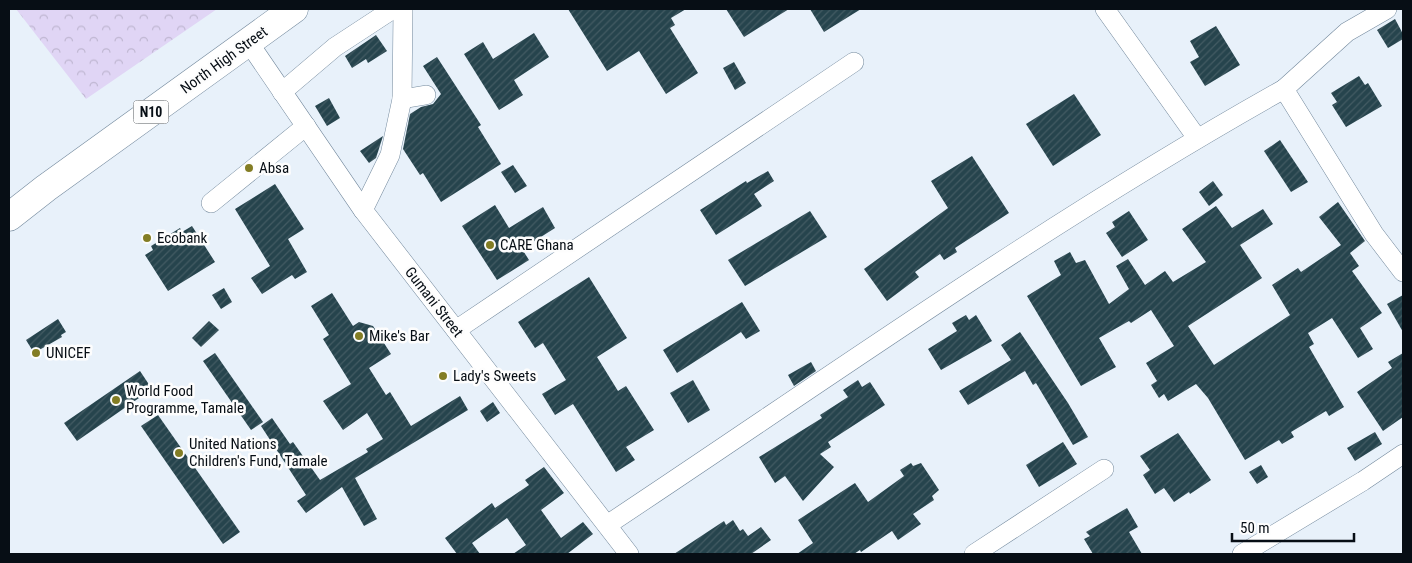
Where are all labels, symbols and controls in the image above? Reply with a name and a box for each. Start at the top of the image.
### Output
street label: North High Street [177,22,271,98]
road number: N10 [134,100,168,124]
place label: Absa [259,159,289,177]
marker: Absa [243,162,255,174]
place label: Ecobank [157,229,208,247]
marker: Ecobank [141,232,153,244]
place label: CARE Ghana [500,236,574,254]
marker: CARE Ghana [484,239,496,251]
street label: Gumani Street [401,263,467,341]
place label: Mike's Bar [369,327,430,345]
marker: Mike's Bar [353,330,365,342]
place label: UNICEF [46,344,91,362]
marker: UNICEF [30,347,42,359]
place label: Lady's Sweets [453,367,536,385]
marker: Lady's Sweets [437,370,449,382]
place label: World Food Programme, Tamale [126,382,244,417]
marker: World Food Programme, Tamale [110,394,122,406]
place label: United Nations Children's Fund, Tamale [189,435,328,470]
marker: United Nations Children's Fund, Tamale [173,447,185,459]
scale bar [1232,510,1354,542]
text: 50 m [1240,519,1270,537]

